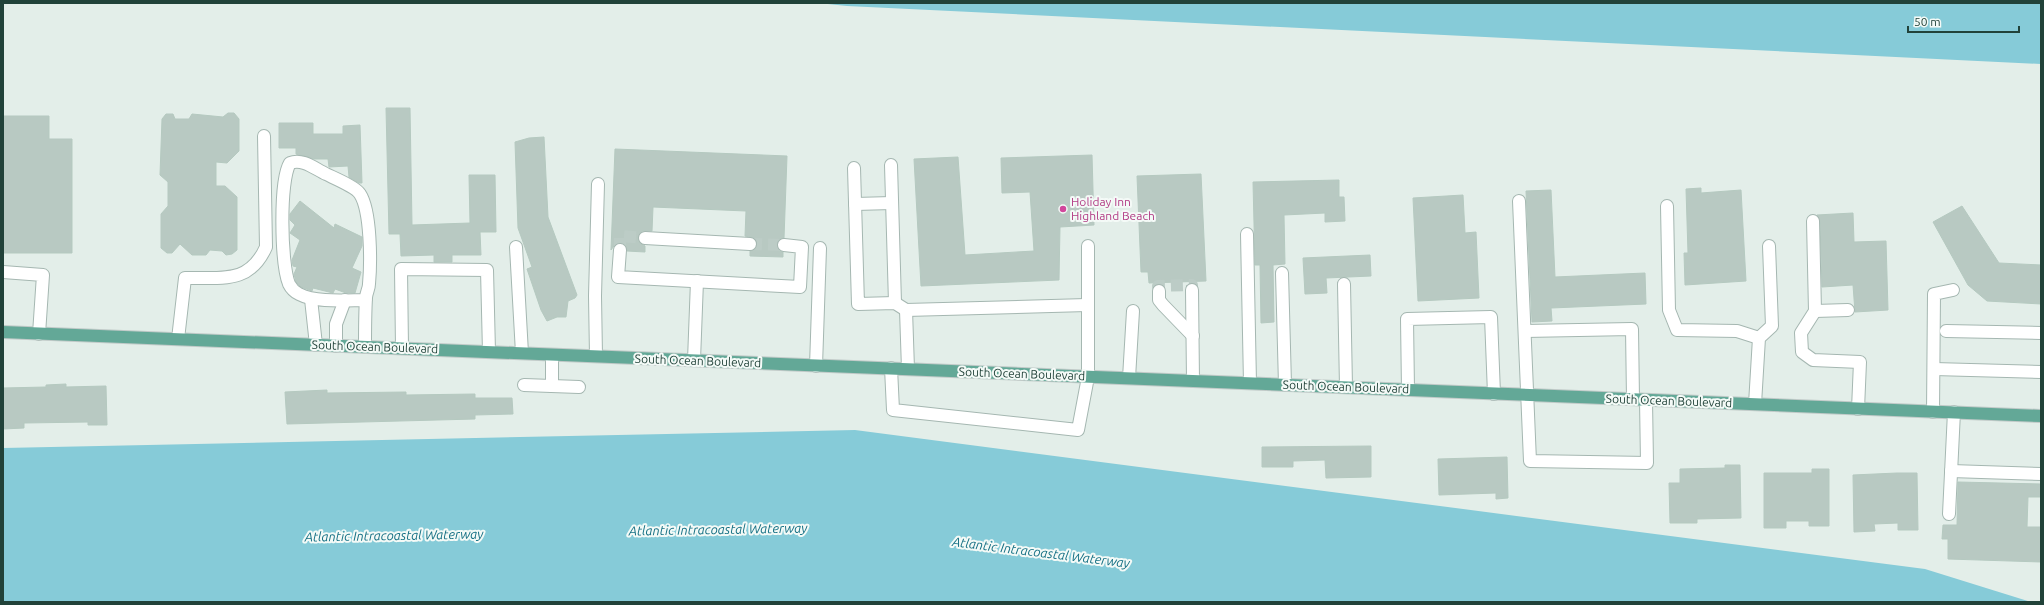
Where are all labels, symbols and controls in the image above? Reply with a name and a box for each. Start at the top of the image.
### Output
scale bar [1908,8,2019,34]
text: 50 m [1914,15,1941,28]
place label: Holiday Inn Highland Beach [1071,195,1155,222]
marker: Holiday Inn Highland Beach [1058,204,1068,214]
street label: South Ocean Boulevard [312,338,438,355]
street label: South Ocean Boulevard [635,352,761,369]
street label: South Ocean Boulevard [959,365,1085,382]
street label: South Ocean Boulevard [1283,378,1409,395]
street label: South Ocean Boulevard [1606,392,1732,409]
water label: Atlantic Intracoastal Waterway [628,520,808,538]
water label: Atlantic Intracoastal Waterway [304,526,484,544]
water label: Atlantic Intracoastal Waterway [950,534,1131,570]

